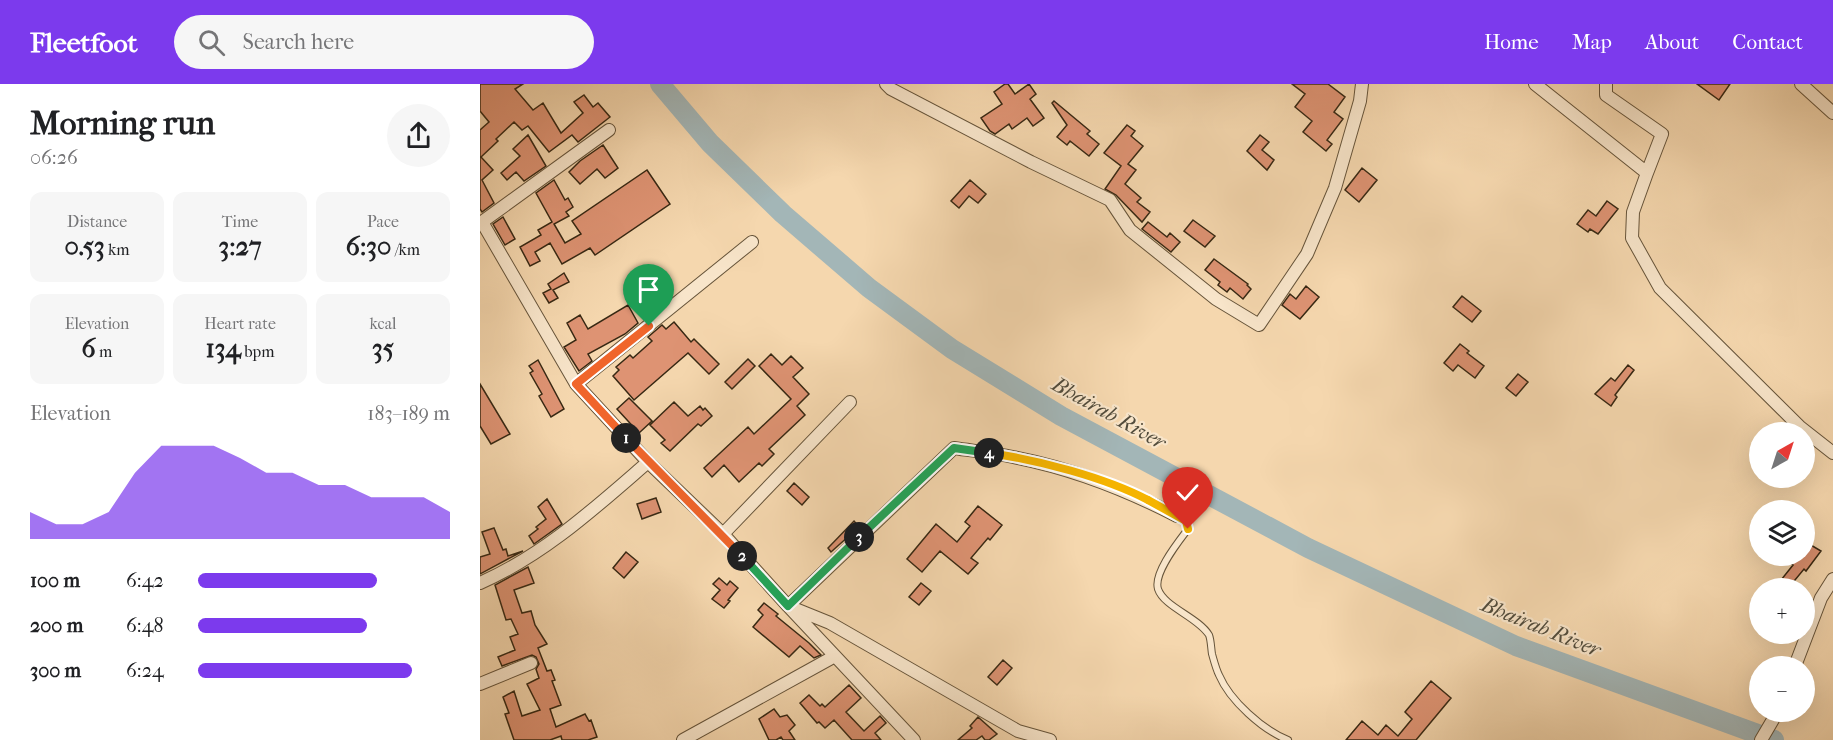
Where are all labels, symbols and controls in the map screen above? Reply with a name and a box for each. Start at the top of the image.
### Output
search box [174,15,594,69]
text: Fleetfoot [30,26,138,59]
icon: search [195,26,228,59]
text: Search here [243,29,354,55]
text: Home [1484,30,1539,54]
text: Map [1572,30,1612,54]
text: About [1645,30,1699,54]
text: Contact [1732,30,1803,54]
text: Morning run [30,104,215,143]
button: share [387,104,450,167]
text: 06:26 [30,146,78,169]
text: Distance [67,212,127,231]
text: Time [222,212,258,231]
text: Pace [367,212,399,231]
text: 0.53 [64,231,105,262]
text: 3:27 [219,231,261,262]
text: 6:30 [346,231,391,262]
text: km [105,240,130,259]
text: /km [391,240,420,259]
pin [623,264,674,326]
icon: arrive [632,273,665,306]
text: Elevation [65,314,129,333]
text: Heart rate [204,314,276,333]
text: kcal [370,314,396,333]
text: 6 [82,333,96,364]
text: 134 [205,333,241,364]
text: 35 [372,333,394,364]
text: m [96,342,112,361]
text: bpm [241,342,275,361]
water label: Bhairab River [1047,371,1171,455]
text: Elevation [30,402,111,425]
text: 183–189 m [367,402,450,425]
north arrow [1749,422,1815,488]
map controls [1749,422,1815,722]
pin: 1 [611,423,641,453]
text: 1 [623,428,629,447]
pin: 4 [974,438,1004,468]
text: 4 [984,443,994,462]
pin [1162,467,1213,529]
icon: check [1171,476,1204,509]
button: layers [1749,500,1815,566]
pin: 3 [844,522,874,552]
text: 3 [856,527,862,546]
pin: 2 [727,541,757,571]
text: 2 [738,546,746,565]
text: 100 m [30,569,80,592]
text: 6:42 [126,569,164,592]
button: + [1749,578,1815,644]
water label: Bhairab River [1477,592,1605,662]
text: 200 m [30,614,83,637]
text: 6:48 [126,614,164,637]
button: − [1749,656,1815,722]
text: 300 m [30,659,81,682]
text: 6:24 [126,659,164,682]

